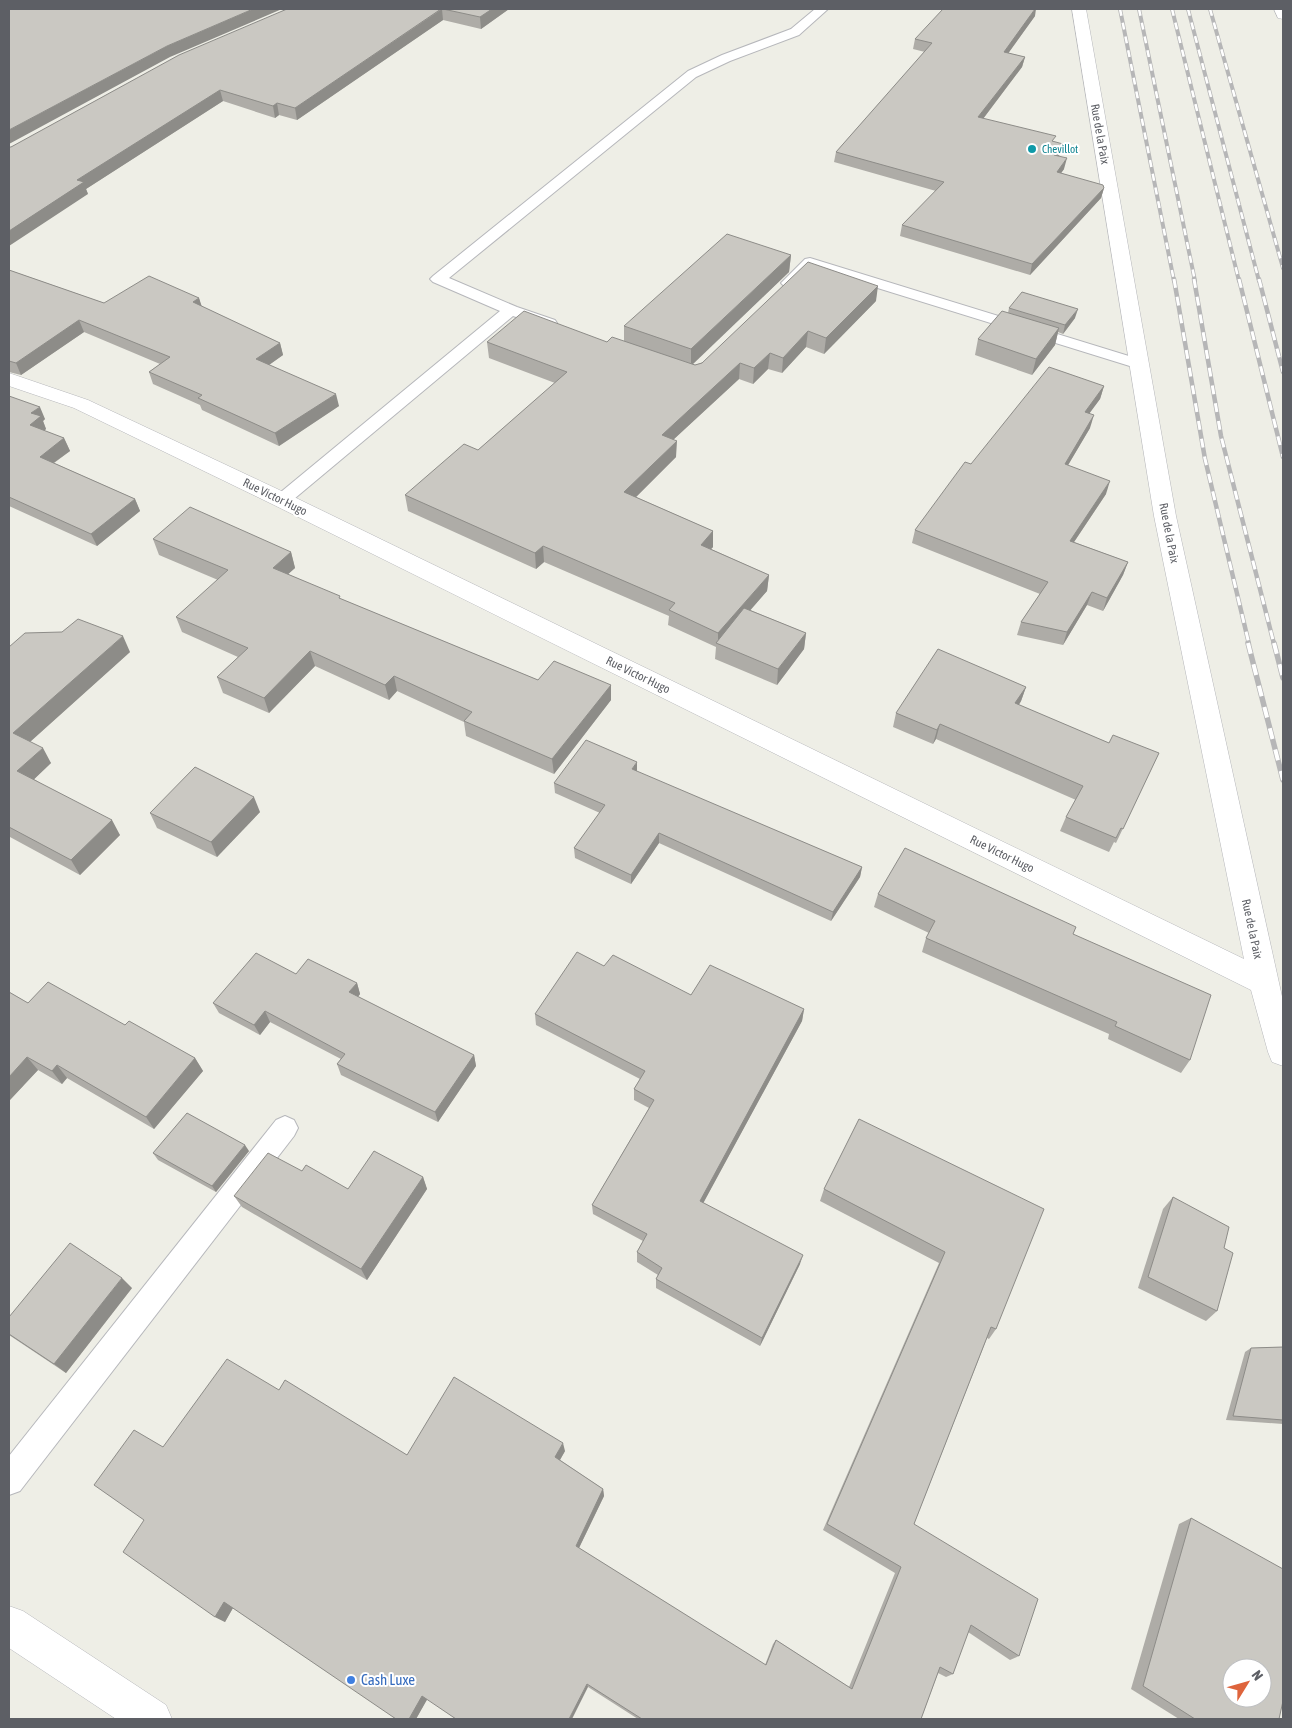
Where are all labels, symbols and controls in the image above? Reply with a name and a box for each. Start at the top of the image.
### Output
street label: Rue de la Paix [1088,103,1112,165]
marker: Chevillot [1026,143,1038,155]
place label: Chevillot [1042,143,1078,155]
street label: Rue Victor Hugo [241,475,310,519]
street label: Rue de la Paix [1156,502,1182,564]
street label: Rue Victor Hugo [604,653,673,697]
street label: Rue Victor Hugo [968,832,1037,876]
street label: Rue de la Paix [1239,898,1265,960]
north arrow [1222,1658,1272,1708]
text: N [1249,1667,1266,1683]
place label: Cash Luxe [361,1671,415,1688]
marker: Cash Luxe [345,1674,357,1686]

